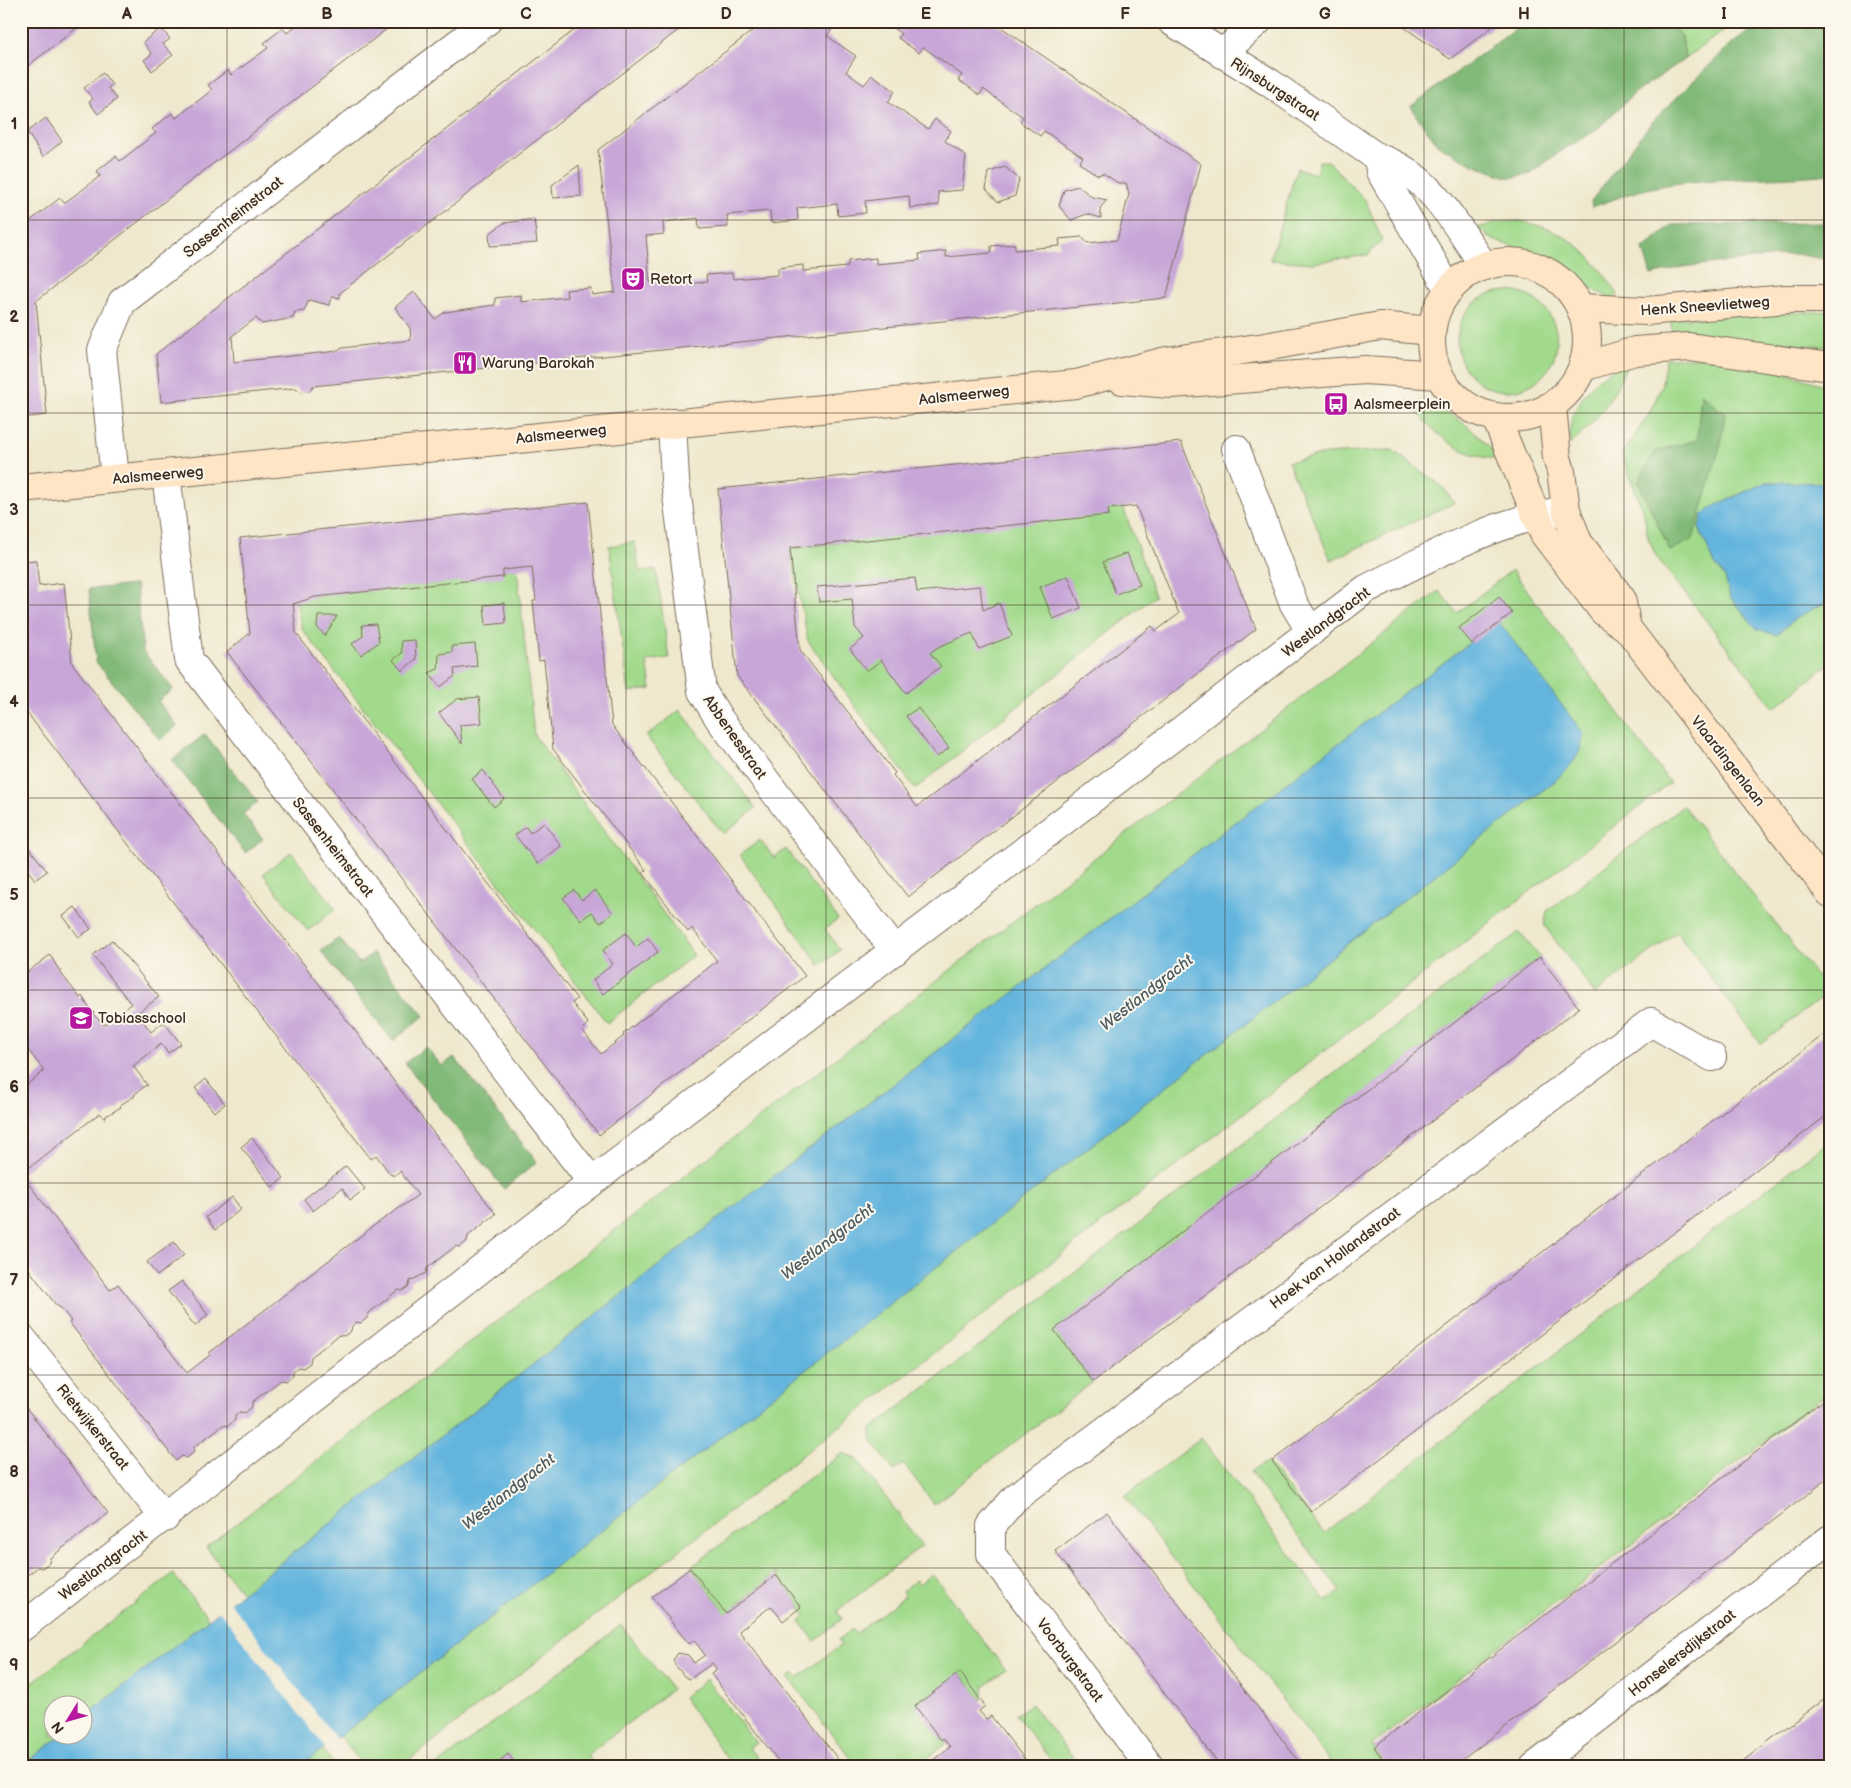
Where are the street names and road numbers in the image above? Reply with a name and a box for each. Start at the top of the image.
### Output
street label: Rijnsburgstraat [1226,53,1323,126]
street label: Sassenheimstraat [180,172,287,262]
street label: Henk Sneevlietweg [1640,292,1770,321]
street label: Aalsmeerweg [918,381,1010,410]
street label: Aalsmeerweg [515,420,607,449]
street label: Aalsmeerweg [112,462,204,489]
street label: Westlandgracht [1278,583,1375,662]
street label: Abbenesstraat [699,692,771,783]
street label: Vlaardingenlaan [1686,712,1769,810]
street label: Sassenheimstraat [288,794,378,901]
street label: Hoek van Hollandstraat [1266,1203,1404,1314]
street label: Rietwijkerstraat [52,1381,133,1474]
street label: Westlandgracht [55,1526,152,1605]
street label: Honselersdijkstraat [1625,1605,1740,1701]
street label: Voorburgstraat [1032,1615,1107,1706]

